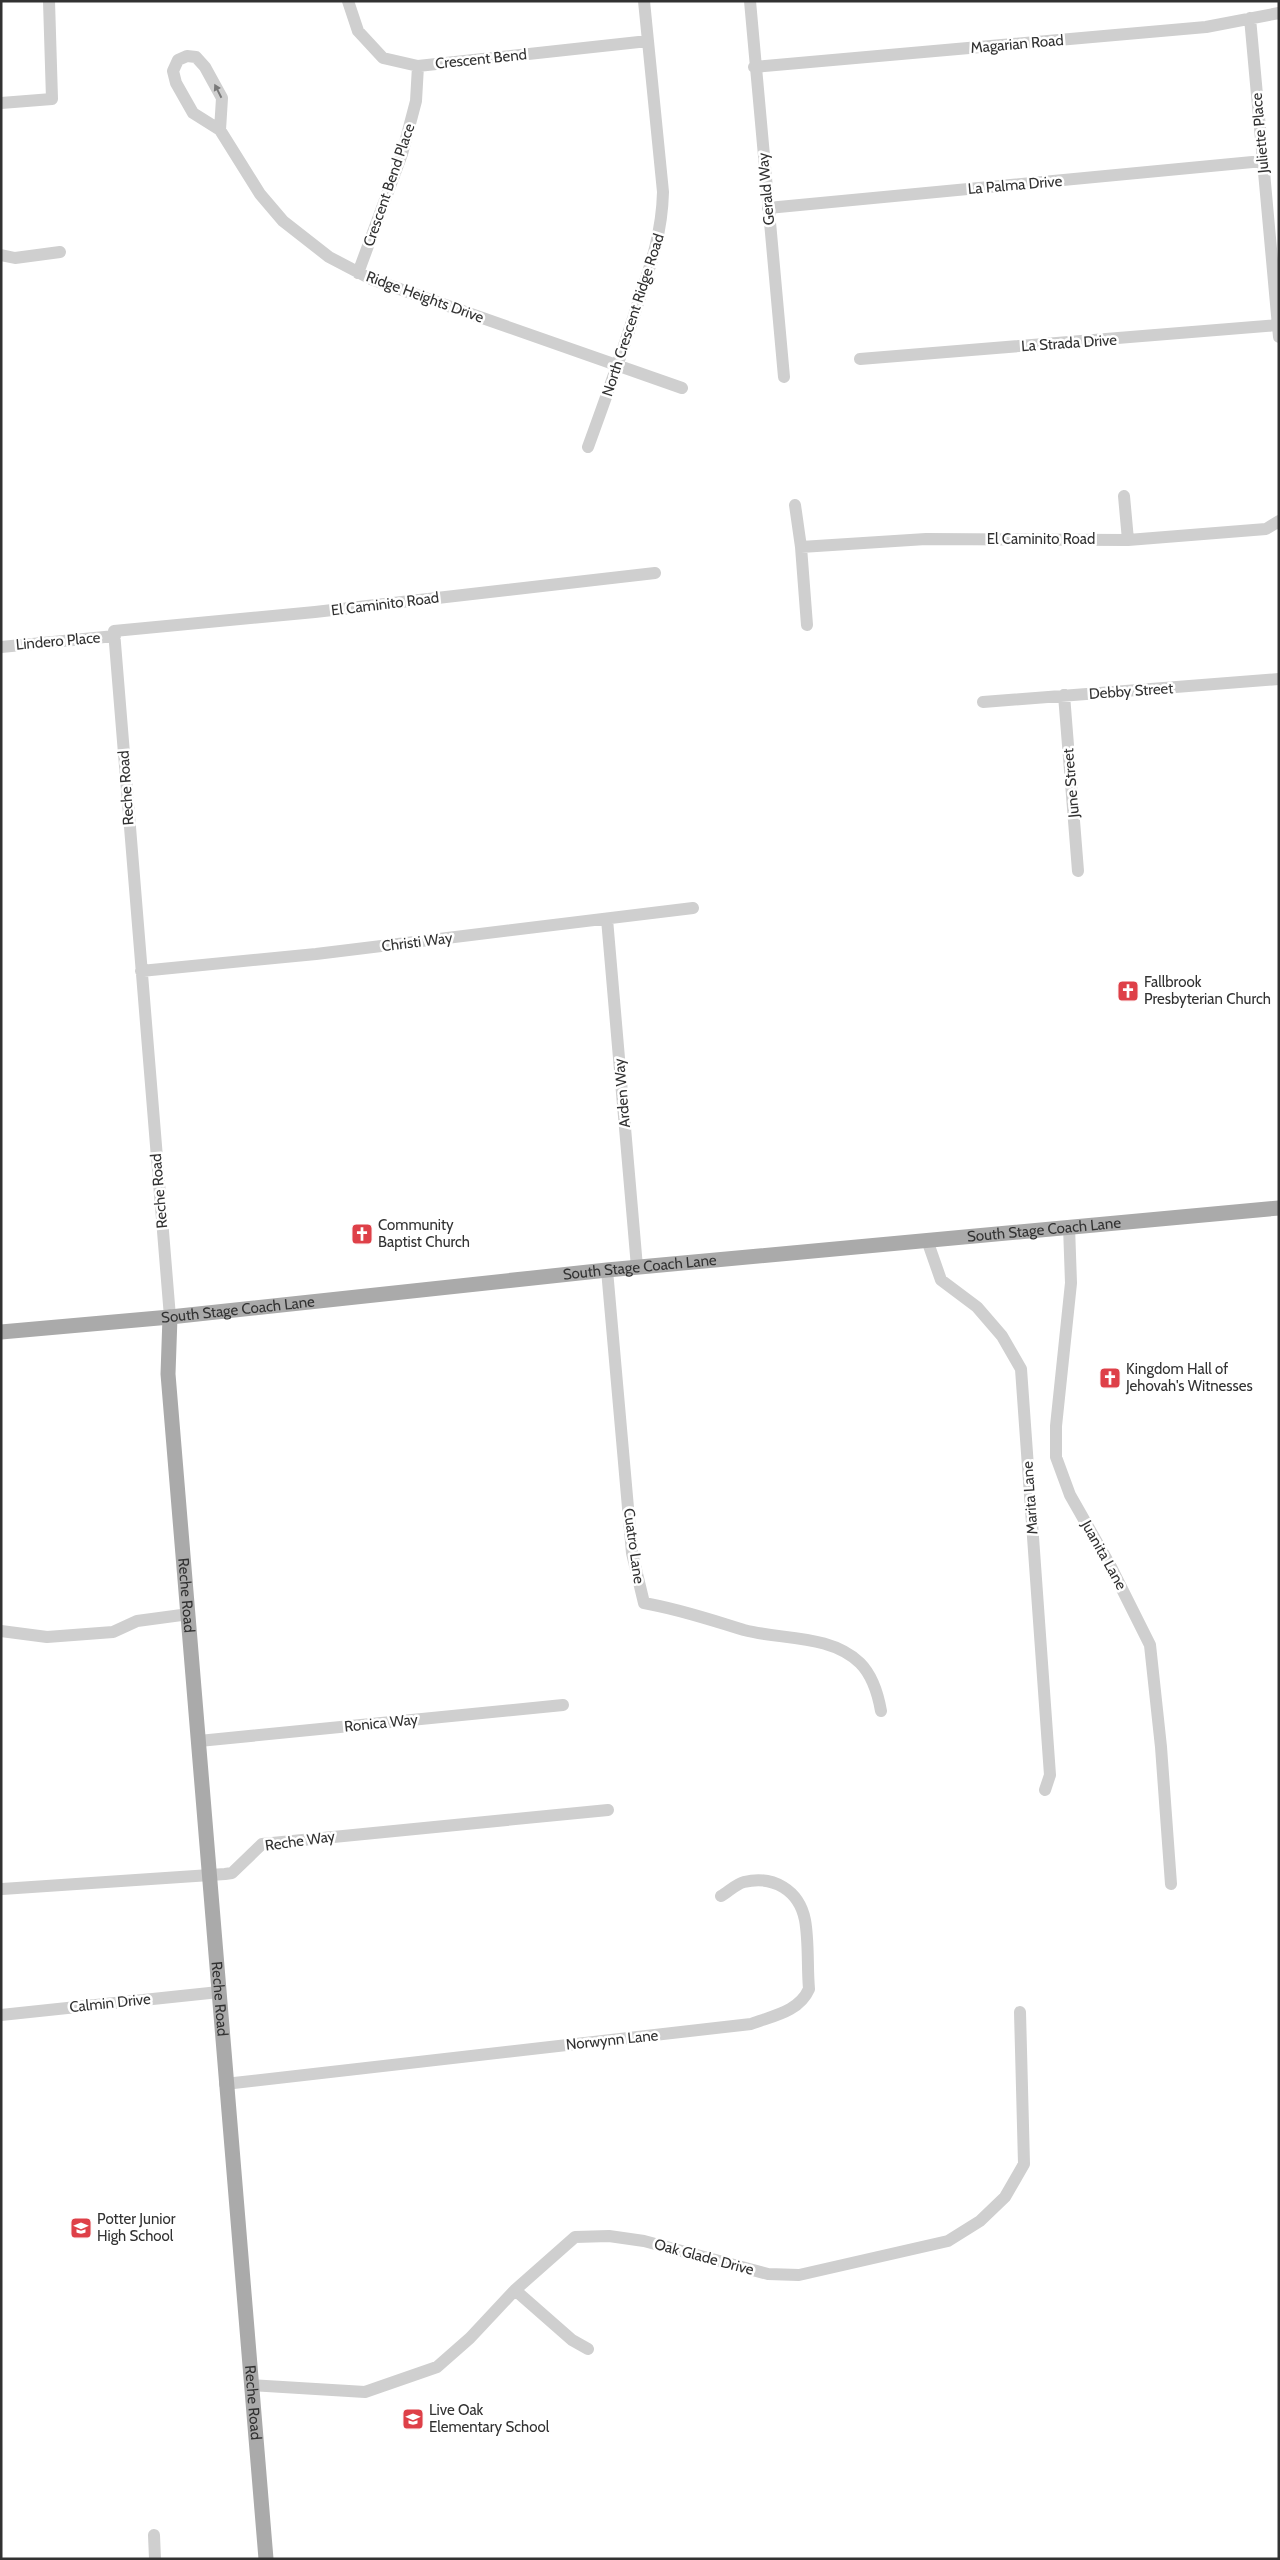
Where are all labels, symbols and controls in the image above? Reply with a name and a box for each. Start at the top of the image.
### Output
street label: Magarian Road [970,31,1064,57]
street label: Crescent Bend [434,45,528,73]
one-way arrow [214,84,222,98]
street label: Juliette Place [1247,92,1273,175]
street label: Crescent Bend Place [359,121,419,249]
street label: Gerald Way [754,152,778,226]
street label: La Palma Drive [967,172,1063,198]
street label: North Crescent Ridge Road [598,231,668,399]
street label: Ridge Heights Drive [364,267,487,327]
street label: La Strada Drive [1020,331,1118,355]
street label: El Caminito Road [987,530,1095,548]
street label: El Caminito Road [330,588,440,620]
street label: Lindero Place [15,628,101,654]
street label: Debby Street [1088,679,1174,703]
street label: June Street [1059,748,1083,819]
street label: Reche Road [114,750,138,826]
street label: Christi Way [381,929,454,955]
place label: Fallbrook Presbyterian Church [1144,973,1271,1008]
church icon: Fallbrook Presbyterian Church [1116,979,1140,1003]
street label: Arden Way [610,1057,634,1128]
street label: Reche Road [147,1153,171,1229]
street label: South Stage Coach Lane [966,1214,1122,1246]
place label: Community Baptist Church [378,1216,470,1251]
church icon: Community Baptist Church [350,1222,374,1246]
street label: South Stage Coach Lane [562,1251,718,1284]
street label: South Stage Coach Lane [160,1292,316,1327]
place label: Kingdom Hall of Jehovah's Witnesses [1125,1360,1253,1395]
church icon: Kingdom Hall of Jehovah's Witnesses [1098,1366,1122,1390]
street label: Marita Lane [1018,1460,1042,1535]
street label: Cuatro Lane [620,1507,648,1585]
street label: Juanita Lane [1077,1516,1131,1593]
street label: Reche Road [174,1557,198,1633]
street label: Ronica Way [343,1710,419,1736]
street label: Reche Way [264,1827,337,1855]
street label: Reche Road [208,1961,232,2037]
street label: Calmin Drive [68,1990,152,2016]
street label: Norwynn Lane [565,2026,659,2054]
place label: Potter Junior High School [97,2210,176,2245]
school or university icon: Potter Junior High School [69,2216,93,2240]
street label: Oak Glade Drive [652,2235,756,2279]
street label: Reche Road [241,2364,265,2441]
place label: Live Oak Elementary School [429,2401,550,2436]
school or university icon: Live Oak Elementary School [401,2407,425,2431]

